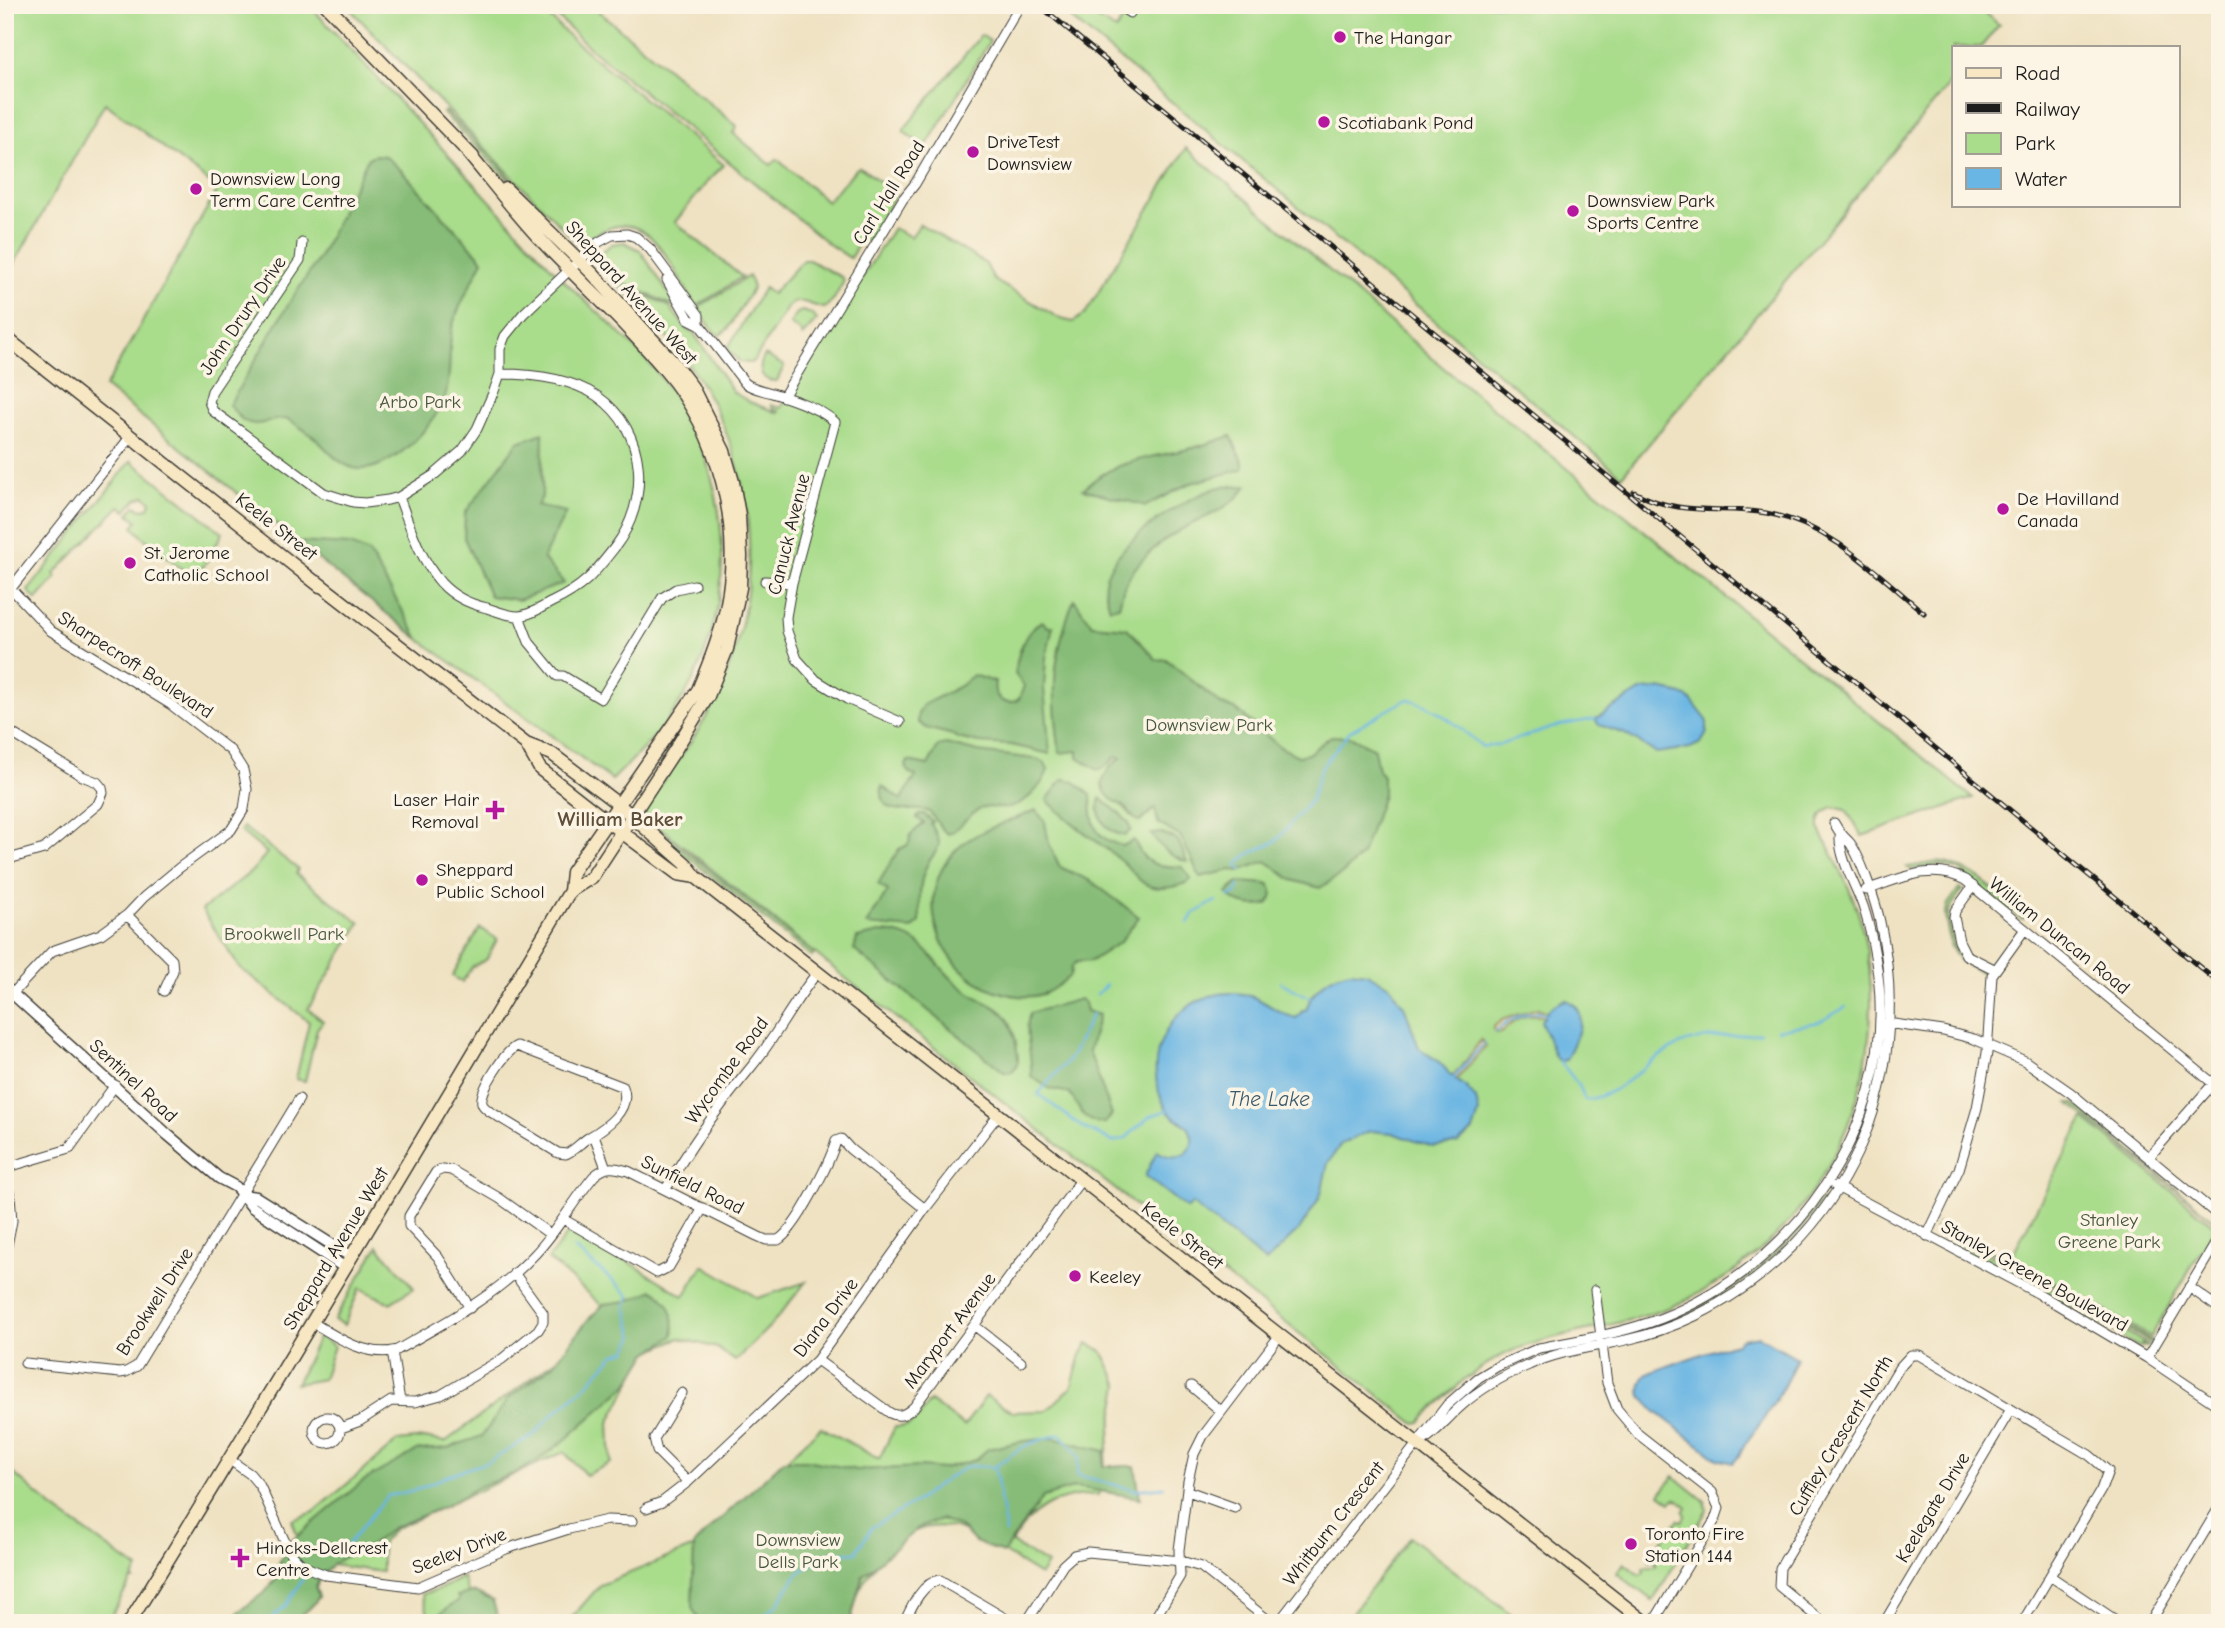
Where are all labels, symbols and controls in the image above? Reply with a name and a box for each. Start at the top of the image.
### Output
place label: The Hangar [1354,27,1452,49]
marker: The Hangar [1332,29,1348,45]
legend [1952,46,2180,206]
text: Road [2015,61,2060,85]
text: Railway [2015,97,2080,121]
place label: Scotiabank Pond [1338,112,1474,134]
marker: Scotiabank Pond [1316,114,1332,130]
place label: DriveTest Downsview [987,131,1072,175]
text: Park [2015,131,2055,155]
street label: Carl Hall Road [848,136,930,249]
marker: DriveTest Downsview [965,144,981,160]
text: Water [2015,167,2068,191]
place label: Downsview Long Term Care Centre [210,168,356,212]
marker: Downsview Long Term Care Centre [188,181,204,197]
place label: Downsview Park Sports Centre [1587,190,1715,234]
marker: Downsview Park Sports Centre [1565,203,1581,219]
street label: Sheppard Avenue West [561,216,702,369]
street label: John Drury Drive [195,252,291,379]
park label: Arbo Park [379,391,462,413]
street label: Canuck Avenue [763,471,815,597]
street label: Keele Street [231,488,322,566]
place label: De Havilland Canada [2017,488,2119,532]
marker: De Havilland Canada [1995,501,2011,517]
place label: St. Jerome Catholic School [144,542,269,586]
marker: St. Jerome Catholic School [122,555,138,571]
street label: Sharpecroft Boulevard [54,606,217,723]
park label: Downsview Park [1145,714,1274,736]
place label: Laser Hair Removal [393,789,479,833]
marker: Laser Hair Removal [485,800,505,820]
district label: William Baker [558,807,683,831]
place label: Sheppard Public School [436,859,545,903]
marker: Sheppard Public School [414,872,430,888]
street label: William Duncan Road [1985,872,2134,999]
park label: Brookwell Park [224,923,345,945]
street label: Wycombe Road [681,1013,773,1128]
street label: Sentinel Road [85,1035,182,1127]
water label: The Lake [1228,1087,1310,1111]
street label: Sunfield Road [638,1151,747,1219]
street label: Sheppard Avenue West [279,1163,393,1334]
street label: Keele Street [1137,1197,1228,1275]
park label: Stanley Greene Park [2058,1209,2161,1253]
street label: Stanley Greene Boulevard [1937,1215,2132,1336]
street label: Brookwell Drive [112,1243,198,1360]
place label: Keeley [1089,1266,1141,1288]
street label: Maryport Avenue [899,1268,1000,1393]
marker: Keeley [1067,1268,1083,1284]
street label: Diana Drive [789,1274,863,1362]
street label: Cuffley Crescent North [1784,1351,1898,1520]
street label: Keelegate Drive [1891,1448,1974,1567]
street label: Whitburn Crescent [1278,1457,1389,1590]
street label: Seeley Drive [409,1523,509,1579]
place label: Toronto Fire Station 144 [1645,1523,1744,1567]
park label: Downsview Dells Park [756,1529,841,1573]
marker: Toronto Fire Station 144 [1623,1536,1639,1552]
place label: Hincks-Dellcrest Centre [256,1537,388,1581]
marker: Hincks-Dellcrest Centre [230,1548,250,1568]

